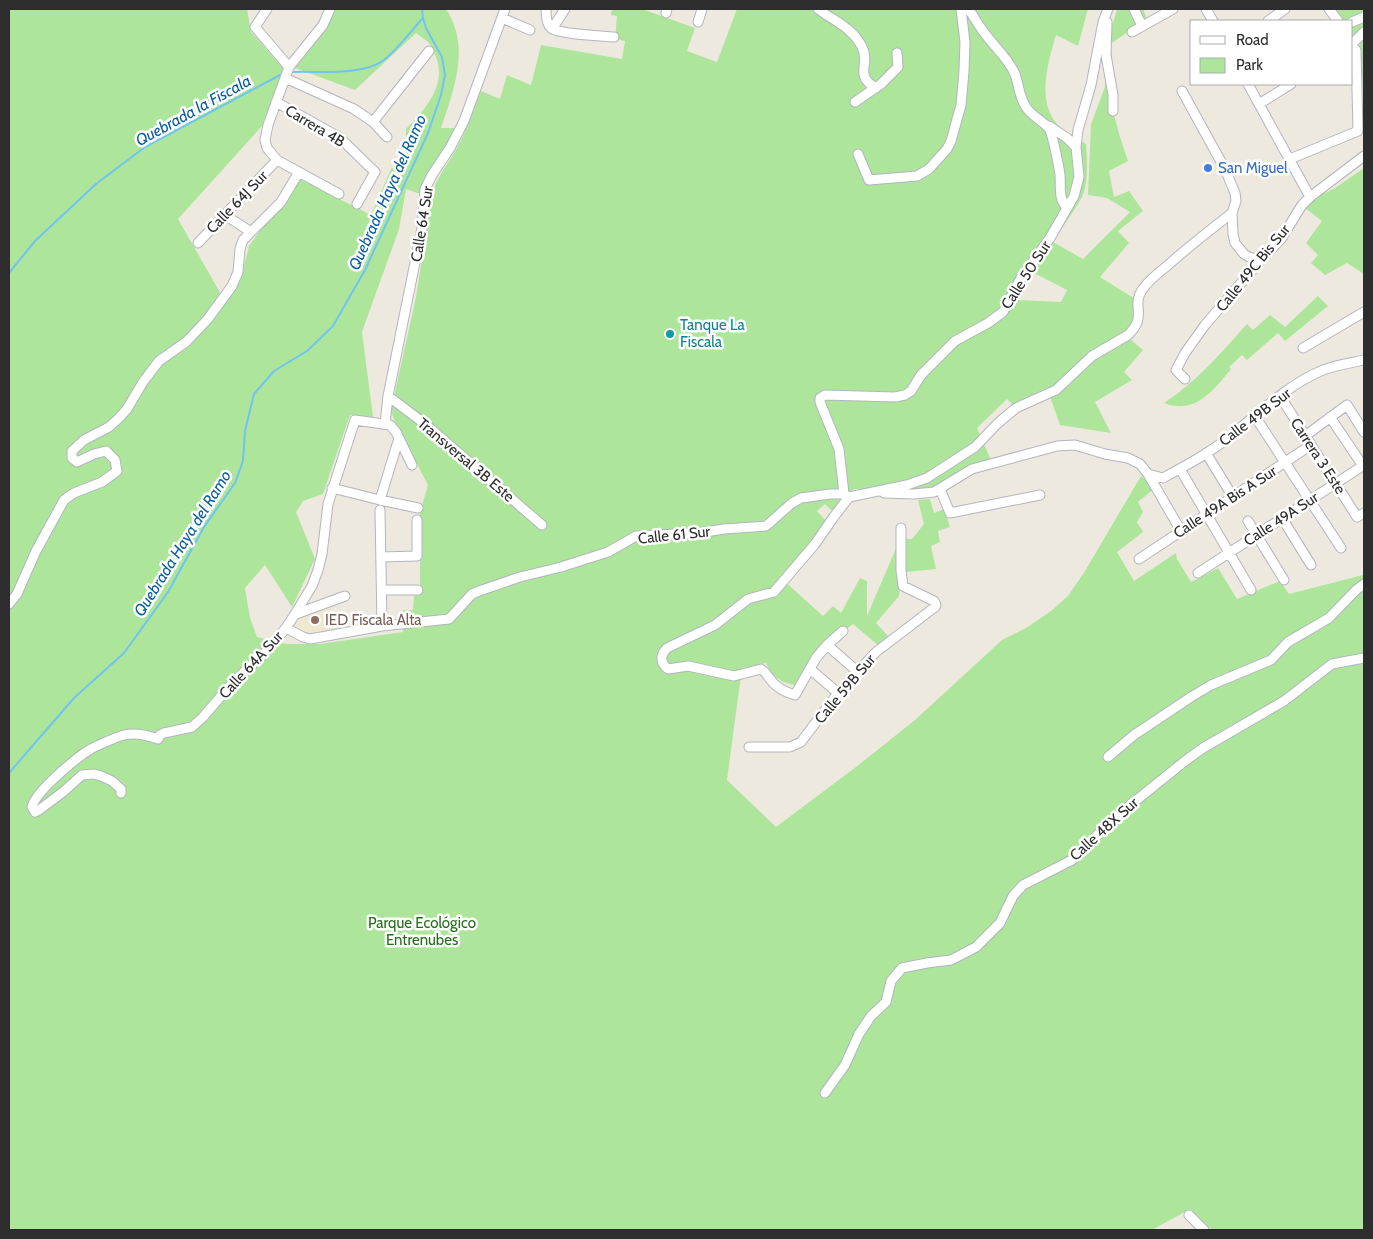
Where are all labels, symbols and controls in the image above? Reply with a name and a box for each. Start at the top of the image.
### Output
legend [1190,20,1353,85]
text: Road [1236,31,1269,49]
text: Park [1236,56,1263,74]
water label: Quebrada la Fiscala [132,71,254,150]
street label: Carrera 4B [282,101,348,151]
water label: Quebrada Haya del Ramo [345,112,430,273]
place label: San Miguel [1218,159,1288,177]
marker: San Miguel [1202,162,1214,174]
street label: Calle 64J Sur [203,167,271,237]
street label: Calle 64 Sur [407,185,437,263]
street label: Calle 49C Bis Sur [1212,220,1294,315]
street label: Calle 50 Sur [997,237,1055,312]
place label: Tanque La Fiscala [680,316,745,351]
marker: Tanque La Fiscala [664,328,676,340]
street label: Calle 49B Sur [1216,384,1295,450]
street label: Transversal 3B Este [414,414,518,506]
street label: Carrera 3 Este [1287,415,1349,498]
street label: Calle 49A Bis A Sur [1170,462,1280,542]
water label: Quebrada Haya del Ramo [130,467,235,620]
street label: Calle 49A Sur [1240,488,1322,550]
street label: Calle 61 Sur [637,522,711,548]
place label: IED Fiscala Alta [325,611,422,629]
marker: IED Fiscala Alta [309,614,321,626]
street label: Calle 64A Sur [215,627,287,702]
street label: Calle 59B Sur [811,651,879,727]
street label: Calle 48X Sur [1066,793,1142,864]
park label: Parque Ecológico Entrenubes [368,914,476,949]

